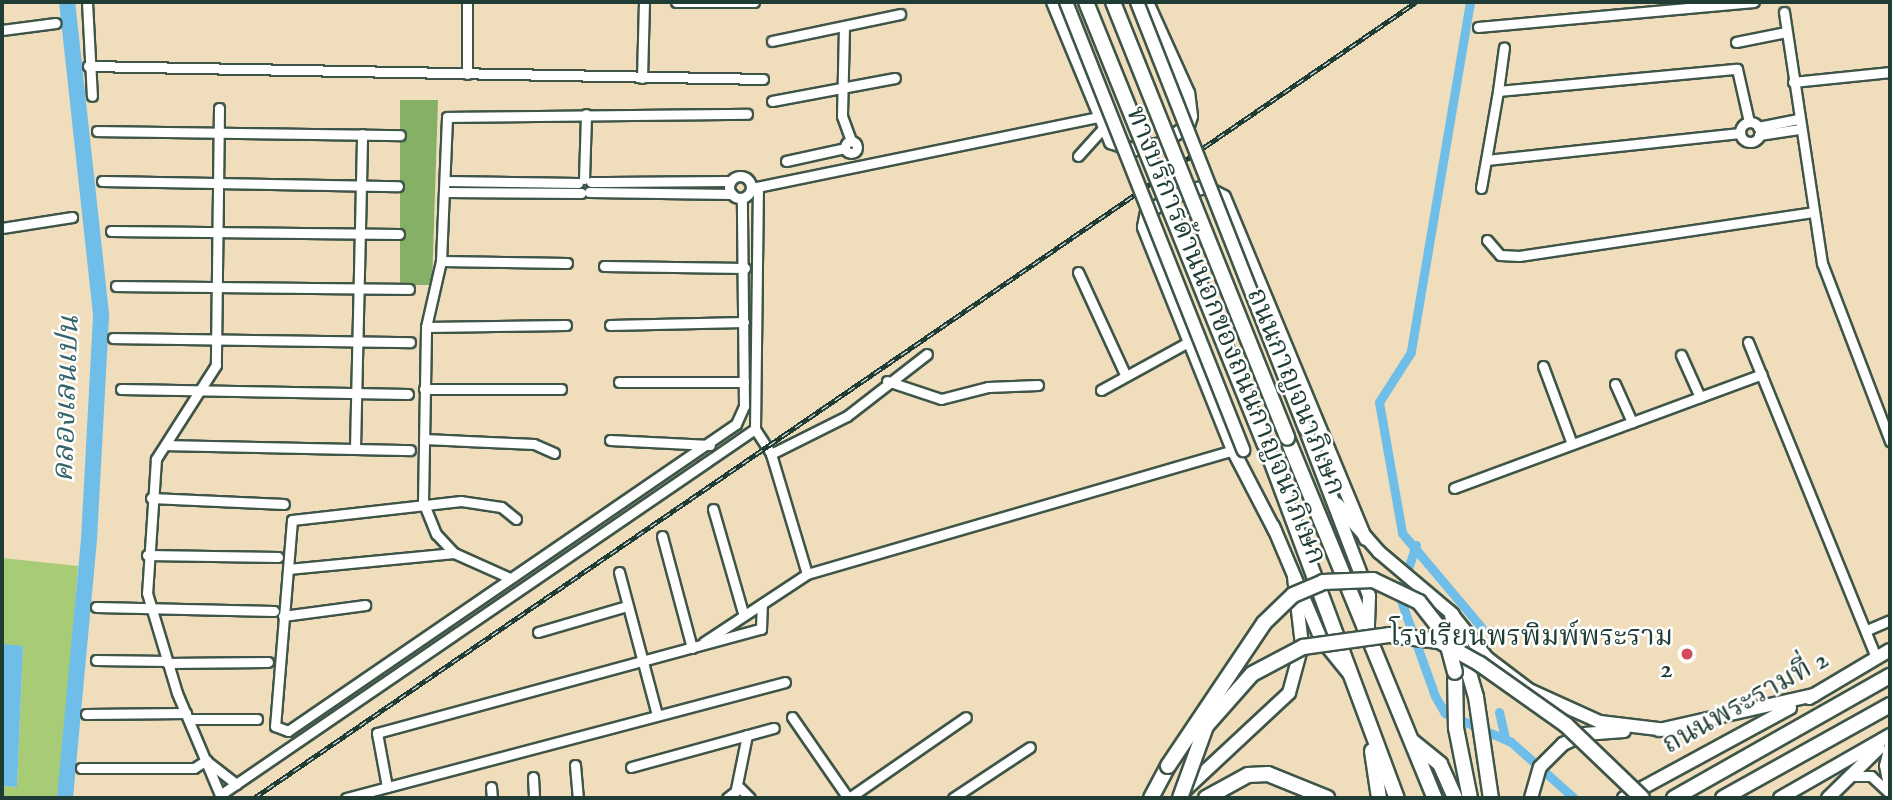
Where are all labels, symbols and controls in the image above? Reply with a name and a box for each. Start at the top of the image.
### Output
street label: ทางบริการด้านนอกของถนนกาญจนาภิเษก [1117,102,1333,570]
street label: ถนนกาญจนาภิเษก [1238,283,1352,501]
water label: คลองเลนเปน [46,315,88,483]
place label: โรงเรียนพรพิมพ์พระราม 2 [1390,621,1673,687]
street label: ถนนพระรามที่ 2 [1657,643,1835,763]
marker: โรงเรียนพรพิมพ์พระราม 2 [1679,646,1695,662]

